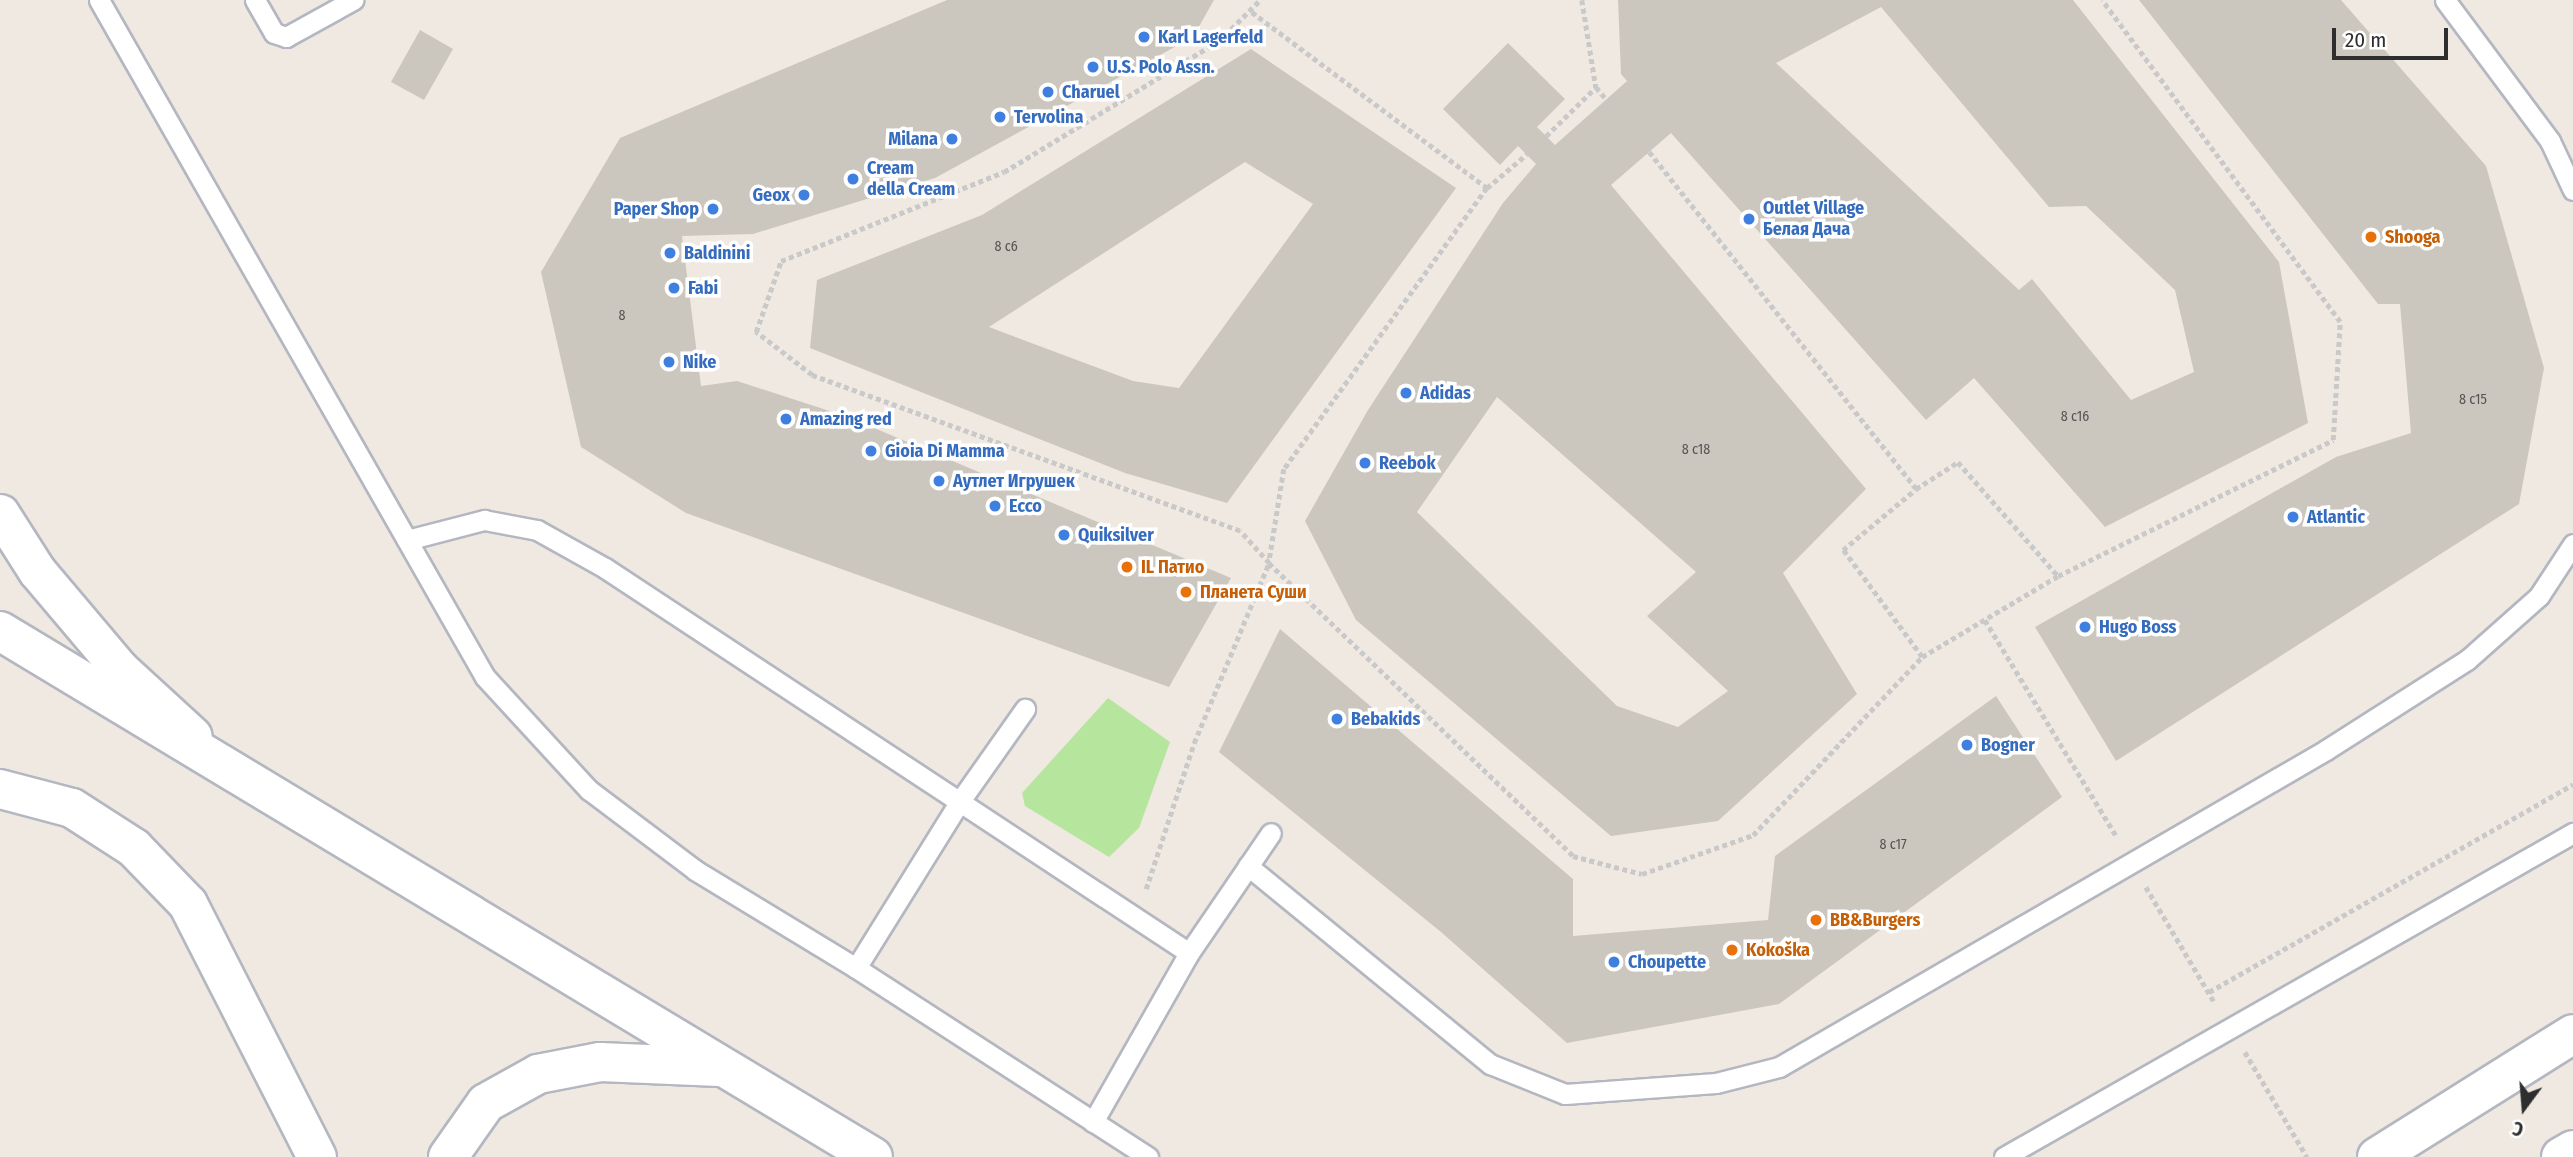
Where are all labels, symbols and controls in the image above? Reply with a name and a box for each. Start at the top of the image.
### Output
scale bar [2335,14,2450,58]
place label: Karl Lagerfeld [1158,26,1263,48]
text: 20 m [2345,27,2386,53]
marker: Karl Lagerfeld [1136,29,1152,45]
place label: U.S. Polo Assn. [1107,56,1215,78]
marker: U.S. Polo Assn. [1085,59,1101,75]
place label: Charuel [1062,81,1120,103]
marker: Charuel [1040,84,1056,100]
place label: Tervolina [1014,106,1083,128]
marker: Tervolina [992,109,1008,125]
place label: Milana [888,128,938,150]
marker: Milana [944,131,960,147]
place label: Cream della Cream [867,158,955,200]
marker: Cream della Cream [845,171,861,187]
place label: Geox [752,184,790,206]
marker: Geox [796,187,812,203]
place label: Paper Shop [614,198,699,220]
place label: Outlet Village Белая Дача [1763,198,1864,241]
marker: Paper Shop [705,201,721,217]
marker: Outlet Village Белая Дача [1741,211,1757,227]
place label: Shooga [2385,226,2440,248]
marker: Shooga [2363,229,2379,245]
house number: 8 c6 [994,239,1018,255]
place label: Baldinini [684,242,750,264]
marker: Baldinini [662,245,678,261]
place label: Fabi [688,277,718,299]
marker: Fabi [666,280,682,296]
house number: 8 [619,308,625,324]
place label: Nike [683,351,716,373]
marker: Nike [661,354,677,370]
place label: Adidas [1420,382,1471,404]
marker: Adidas [1398,385,1414,401]
house number: 8 с15 [2459,392,2487,408]
place label: Amazing red [800,408,892,430]
house number: 8 с16 [2061,409,2089,425]
marker: Amazing red [778,411,794,427]
place label: Gioia Di Mamma [885,440,1005,462]
house number: 8 с18 [1682,442,1710,458]
marker: Gioia Di Mamma [863,443,879,459]
place label: Reebok [1379,452,1436,474]
marker: Reebok [1357,455,1373,471]
place label: Аутлет Игрушек [953,470,1075,492]
marker: Аутлет Игрушек [931,473,947,489]
place label: Ecco [1009,495,1042,517]
marker: Ecco [987,498,1003,514]
place label: Atlantic [2307,506,2365,528]
marker: Atlantic [2285,509,2301,525]
place label: Quiksilver [1078,524,1154,546]
marker: Quiksilver [1056,527,1072,543]
place label: IL Патио [1141,556,1204,578]
marker: IL Патио [1119,559,1135,575]
place label: Планета Суши [1200,581,1307,603]
marker: Планета Суши [1178,584,1194,600]
place label: Hugo Boss [2099,616,2176,638]
marker: Hugo Boss [2077,619,2093,635]
place label: Bebakids [1351,708,1420,730]
marker: Bebakids [1329,711,1345,727]
place label: Bogner [1981,734,2035,756]
marker: Bogner [1959,737,1975,753]
house number: 8 с17 [1879,837,1907,853]
place label: BB&Burgers [1830,909,1920,931]
marker: BB&Burgers [1808,912,1824,928]
place label: Kokoška [1746,939,1810,961]
marker: Kokoška [1724,942,1740,958]
place label: Choupette [1628,951,1706,973]
marker: Choupette [1606,954,1622,970]
north arrow [2489,1073,2559,1143]
text: С [2510,1116,2526,1141]

